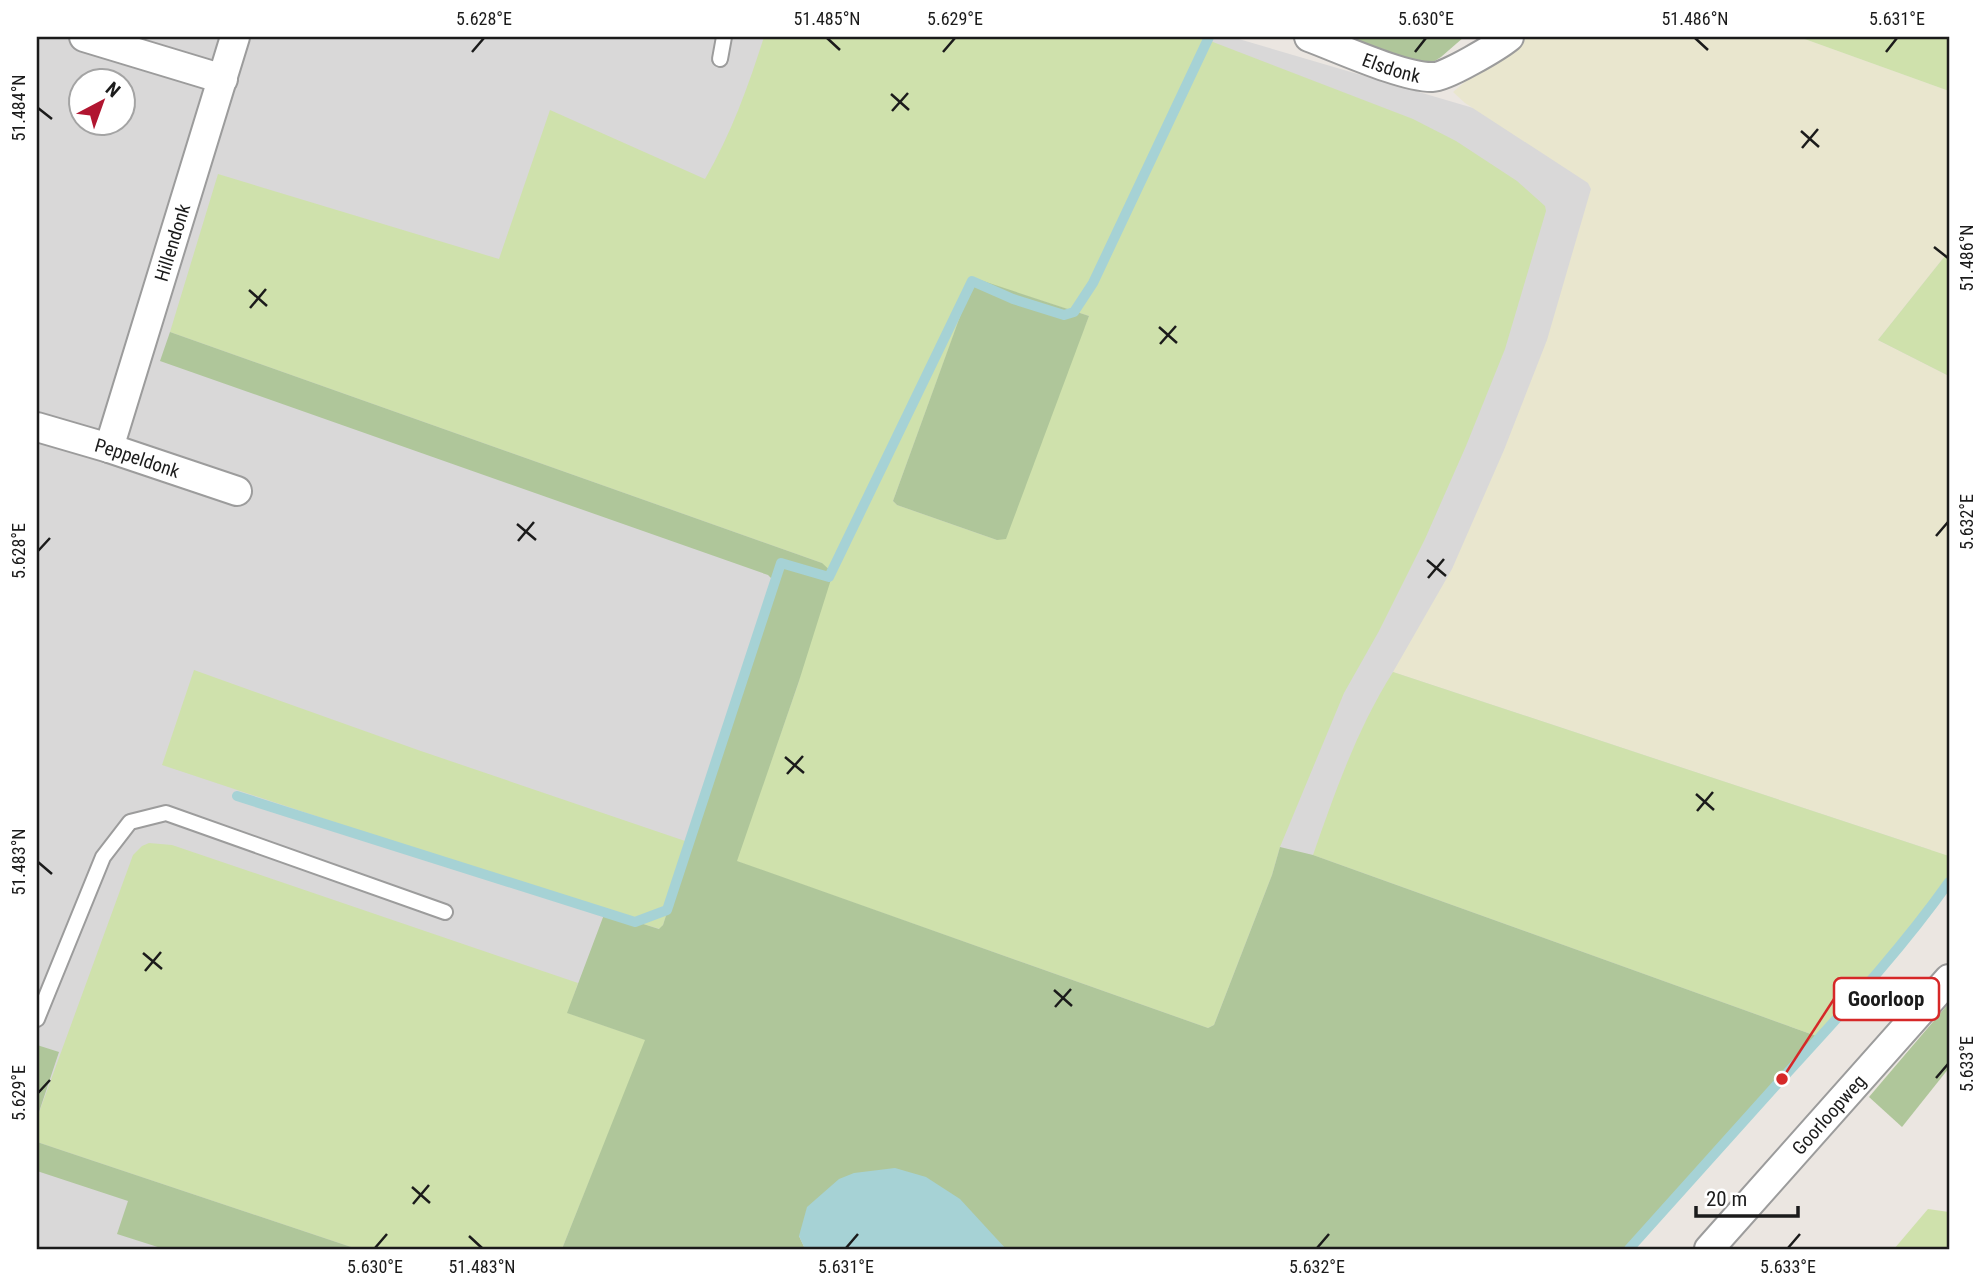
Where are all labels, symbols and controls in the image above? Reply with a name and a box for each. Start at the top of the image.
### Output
text: 5.628°E [456,8,512,29]
text: 51.485°N [793,8,861,29]
text: 5.629°E [927,8,983,29]
text: 5.630°E [1398,8,1454,29]
text: 51.486°N [1661,8,1729,29]
text: 5.631°E [1869,8,1925,29]
street label: Elsdonk [1359,48,1423,88]
north arrow [66,66,136,136]
text: 51.484°N [8,74,29,142]
text: N [101,77,125,102]
street label: Hillendonk [150,201,195,284]
text: 51.486°N [1956,224,1977,292]
street label: Peppeldonk [92,434,183,483]
text: 5.632°E [1956,494,1977,550]
text: 5.628°E [8,523,29,579]
text: 51.483°N [8,828,29,896]
callout: Goorloop [1834,978,1939,1020]
text: Goorloop [1848,987,1924,1011]
text: 5.633°E [1956,1036,1977,1092]
text: 5.629°E [8,1065,29,1121]
street label: Goorloopweg [1787,1070,1871,1160]
scale bar [1696,1174,1797,1218]
text: 20 m [1706,1187,1747,1211]
text: 5.630°E [347,1256,403,1277]
text: 51.483°N [448,1256,516,1277]
text: 5.631°E [818,1256,874,1277]
text: 5.632°E [1289,1256,1345,1277]
text: 5.633°E [1760,1256,1816,1277]

